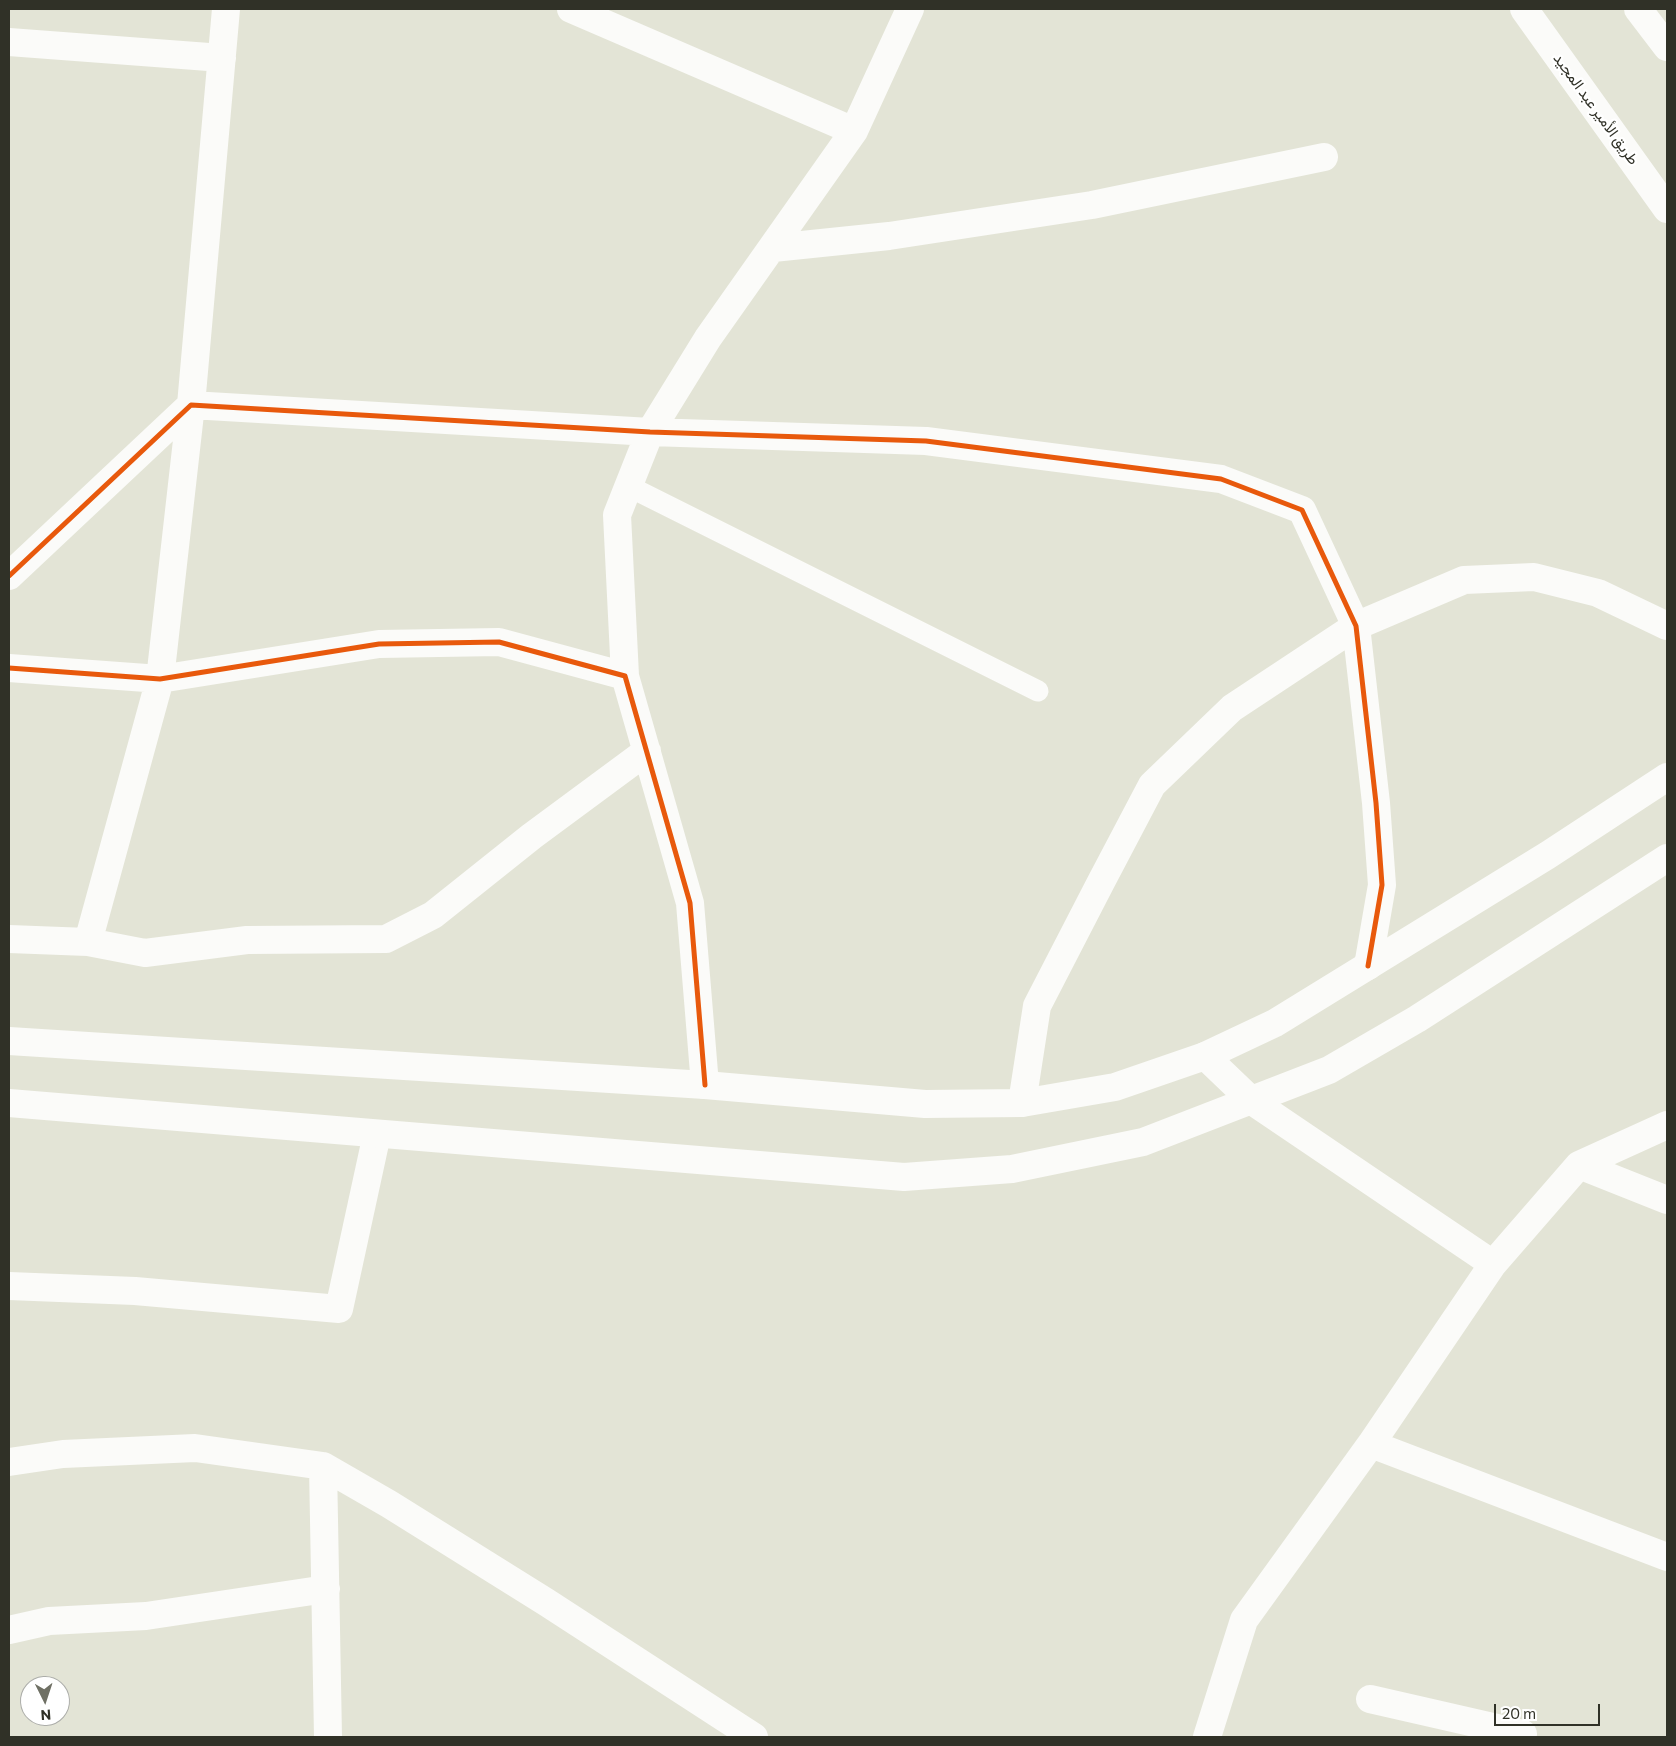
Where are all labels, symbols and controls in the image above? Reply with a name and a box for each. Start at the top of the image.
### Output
street label: طريق الأمير عبد المجيد [1550,50,1642,168]
north arrow [20,1676,70,1726]
scale bar [1496,1694,1602,1726]
text: 20 m [1502,1704,1536,1722]
text: N [40,1707,52,1724]

